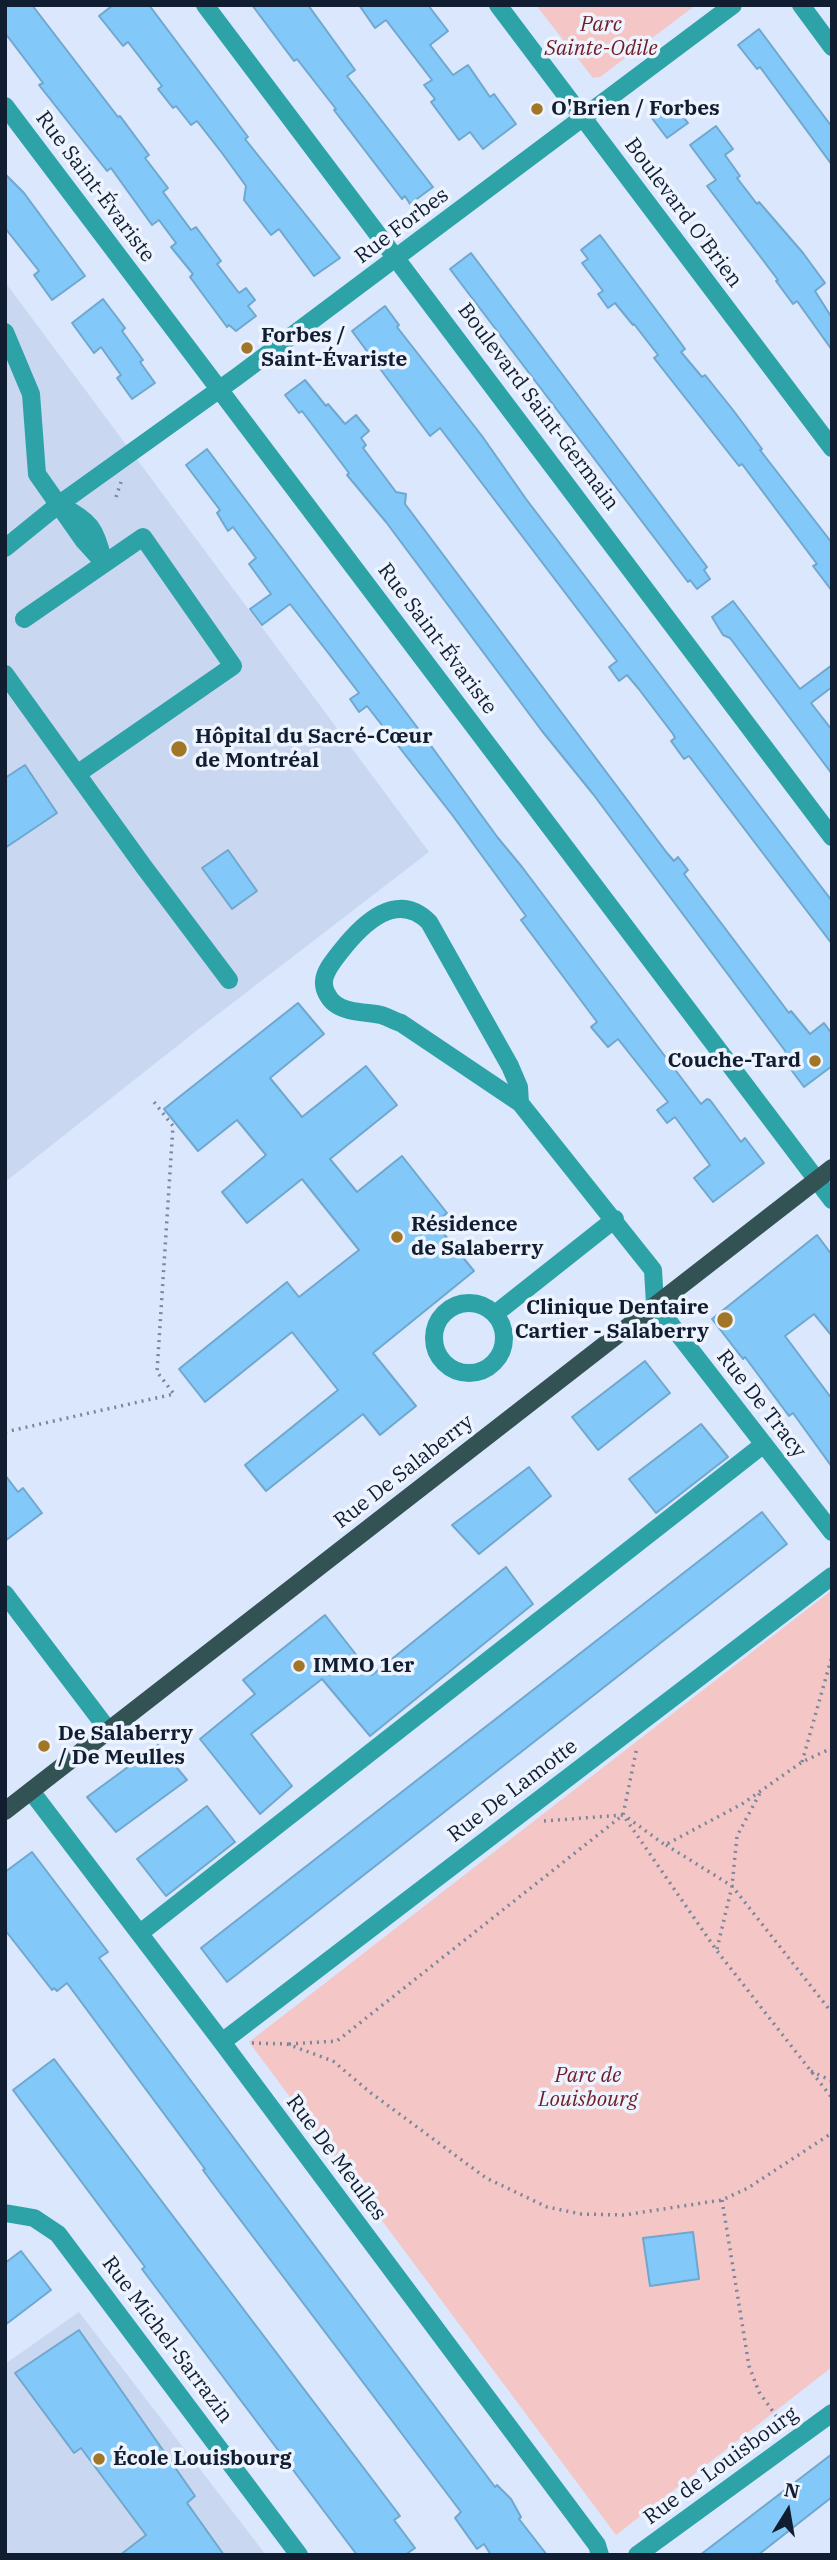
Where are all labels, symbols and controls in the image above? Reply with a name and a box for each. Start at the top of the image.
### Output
park label: Parc Sainte-Odile [544,12,658,62]
place label: O'Brien / Forbes [551,96,720,122]
marker: O'Brien / Forbes [529,101,545,117]
street label: Rue Saint-Évariste [30,106,160,268]
street label: Boulevard O'Brien [619,133,747,293]
street label: Rue Forbes [350,183,454,269]
street label: Boulevard Saint-Germain [452,299,624,515]
place label: Forbes / Saint-Évariste [261,323,407,373]
marker: Forbes / Saint-Évariste [239,340,255,356]
street label: Rue Saint-Évariste [372,558,502,720]
place label: Hôpital du Sacré-Cœur de Montréal [195,724,433,774]
marker: Hôpital du Sacré-Cœur de Montréal [169,739,189,759]
place label: Couche-Tard [667,1048,801,1074]
marker: Couche-Tard [807,1053,823,1069]
place label: Résidence de Salaberry [411,1212,544,1262]
marker: Résidence de Salaberry [389,1229,405,1245]
place label: Clinique Dentaire Cartier - Salaberry [515,1295,709,1345]
marker: Clinique Dentaire Cartier - Salaberry [715,1310,735,1330]
street label: Rue De Tracy [711,1345,811,1463]
street label: Rue De Salaberry [329,1410,479,1534]
place label: IMMO 1er [313,1653,414,1679]
marker: IMMO 1er [291,1658,307,1674]
place label: De Salaberry / De Meulles [58,1721,193,1771]
street label: Rue De Lamotte [443,1734,583,1848]
marker: De Salaberry / De Meulles [36,1738,52,1754]
park label: Parc de Louisbourg [538,2063,638,2113]
street label: Rue De Meulles [281,2090,391,2226]
street label: Rue Michel-Sarrazin [96,2252,238,2428]
street label: Rue de Louisbourg [639,2402,803,2530]
place label: École Louisbourg [113,2446,292,2472]
marker: École Louisbourg [91,2451,107,2467]
north arrow [753,2476,823,2546]
text: N [782,2477,802,2504]

